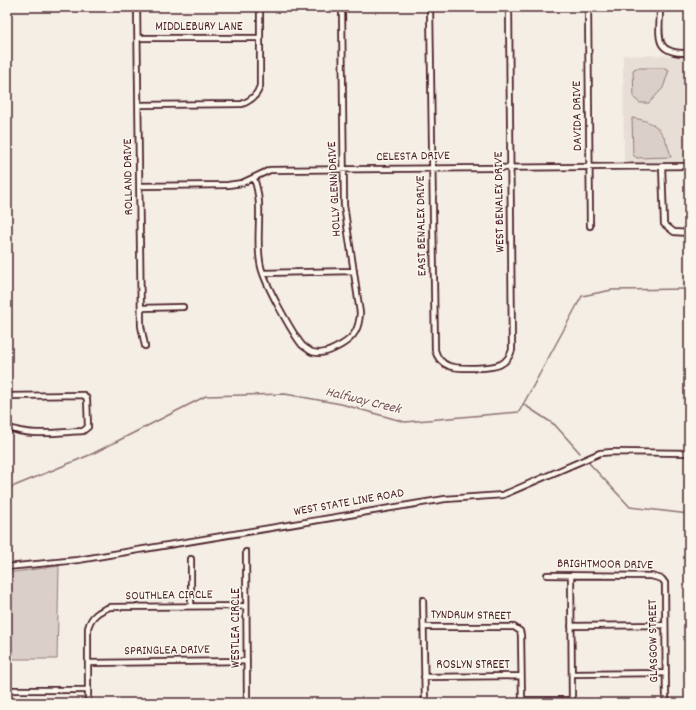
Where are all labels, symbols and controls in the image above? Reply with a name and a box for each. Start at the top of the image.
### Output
street label: MIDDLEBURY LANE [155,18,243,37]
street label: DAVIDA DRIVE [568,81,588,151]
street label: ROLLAND DRIVE [119,138,139,216]
street label: HOLLY GLENN DRIVE [323,141,347,237]
street label: CELESTA DRIVE [376,147,450,167]
street label: WEST BENALEX DRIVE [490,151,510,253]
street label: EAST BENALEX DRIVE [412,175,432,276]
water label: Halfway Creek [323,382,404,420]
street label: WEST STATE LINE ROAD [292,484,406,522]
street label: BRIGHTMOOR DRIVE [557,555,653,575]
street label: SOUTHLEA CIRCLE [125,586,213,606]
street label: WESTLEA CIRCLE [227,588,246,668]
street label: GLASGOW STREET [644,599,664,683]
street label: TYNDRUM STREET [431,606,511,626]
street label: SPRINGLEA DRIVE [124,641,210,661]
street label: ROSLYN STREET [436,656,510,675]

